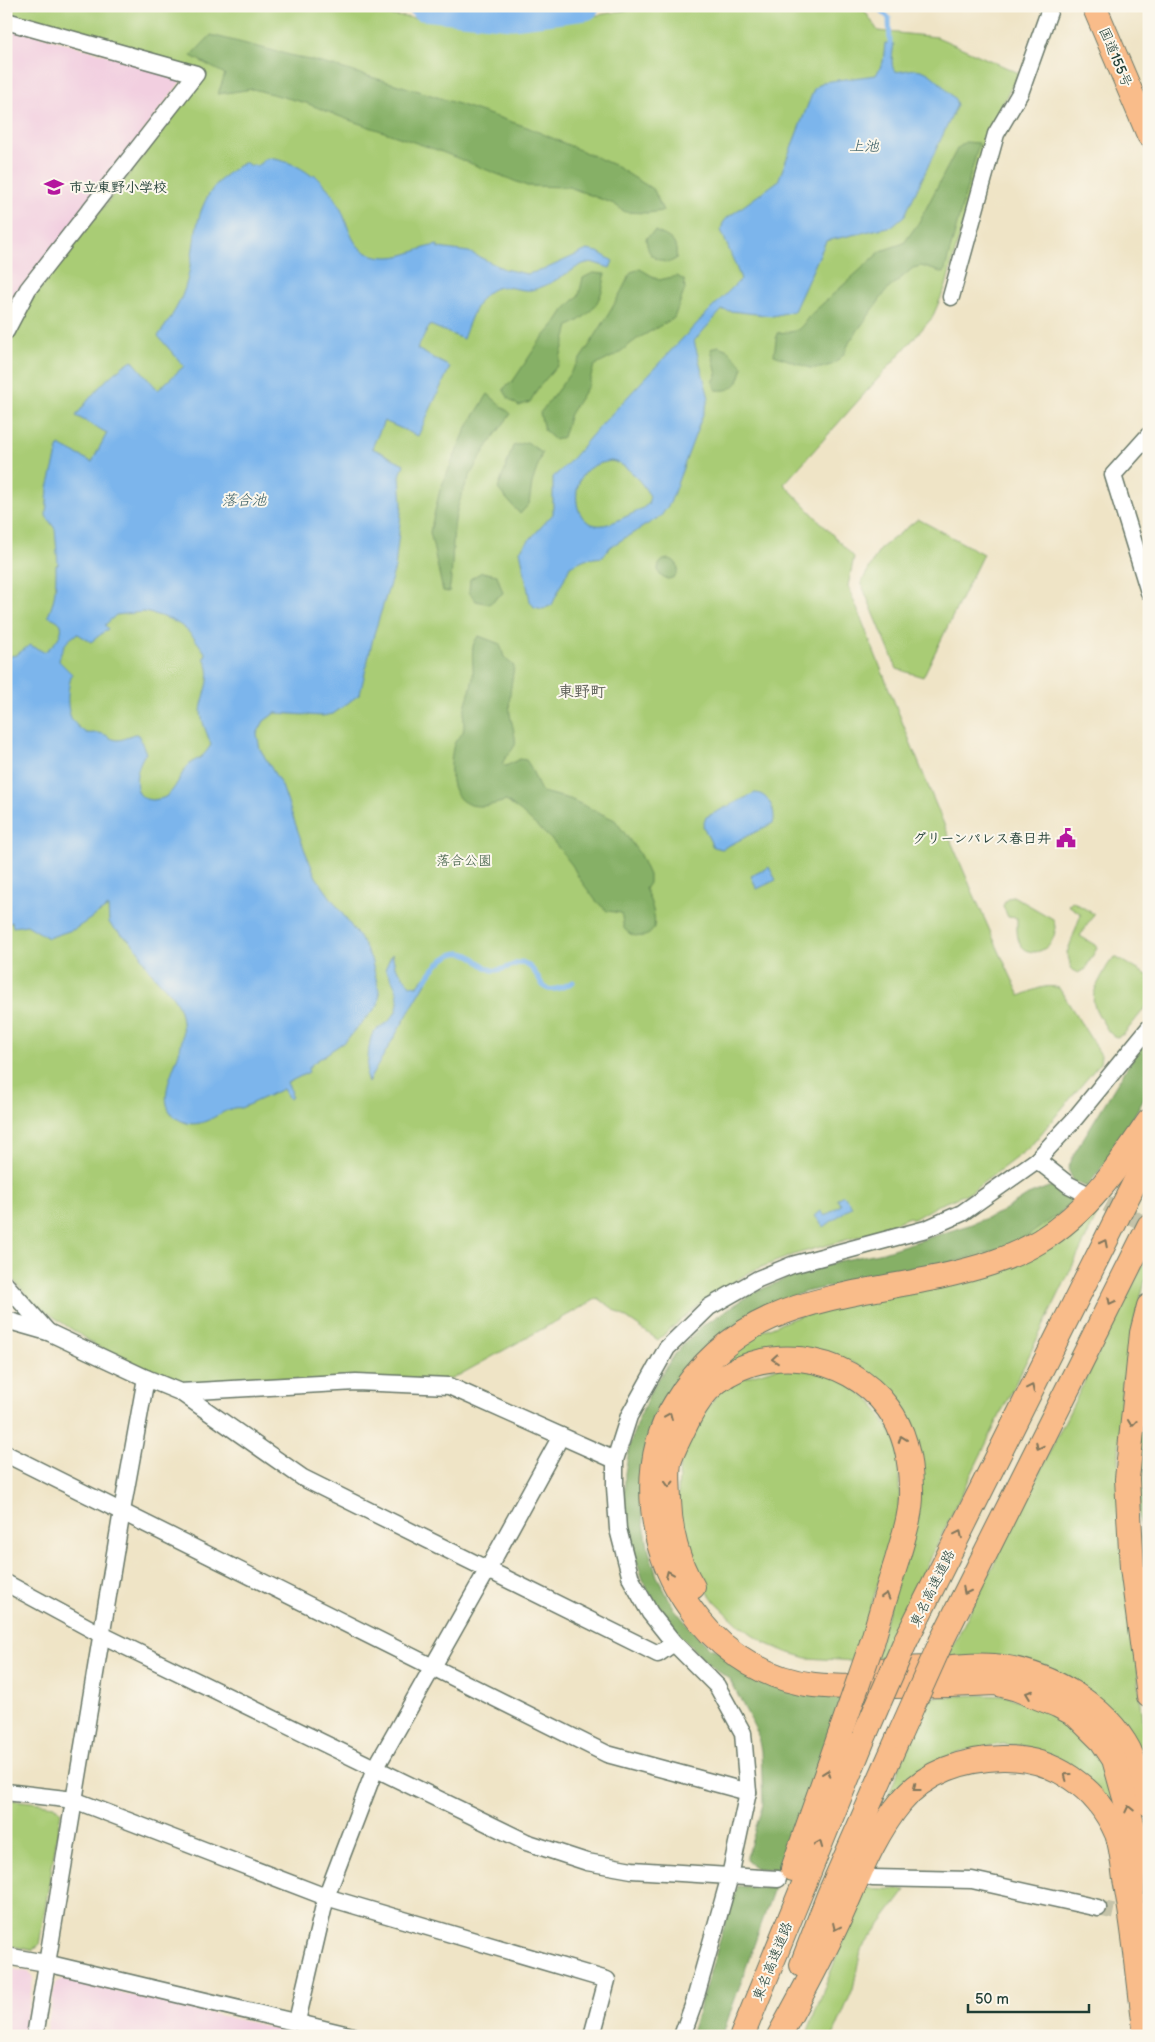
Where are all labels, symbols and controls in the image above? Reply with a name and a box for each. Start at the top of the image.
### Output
street label: 国道155号 [1095,25,1136,90]
water label: 上池 [849,137,880,156]
school or university icon: 市立東野小学校 [43,176,65,198]
place label: 市立東野小学校 [69,179,167,196]
water label: 落合池 [221,491,267,510]
district label: 東野町 [558,683,606,702]
public building icon: グリーンパレス春日井 [1055,827,1077,849]
place label: グリーンパレス春日井 [912,830,1051,847]
park label: 落合公園 [436,852,492,869]
one-way arrow [1098,1239,1108,1248]
one-way arrow [1107,1295,1117,1304]
one-way arrow [771,1353,779,1364]
one-way arrow [1025,1384,1035,1393]
one-way arrow [662,1412,673,1421]
one-way arrow [1127,1420,1138,1428]
one-way arrow [898,1435,908,1443]
one-way arrow [1034,1441,1045,1450]
one-way arrow [664,1480,674,1488]
one-way arrow [953,1530,963,1539]
street label: 東名高速道路 [906,1547,959,1630]
one-way arrow [664,1570,675,1579]
one-way arrow [962,1586,972,1595]
one-way arrow [880,1593,890,1601]
one-way arrow [1025,1690,1033,1700]
one-way arrow [821,1769,831,1777]
one-way arrow [1064,1773,1073,1782]
one-way arrow [913,1782,922,1790]
one-way arrow [1124,1804,1135,1813]
one-way arrow [813,1840,824,1849]
street label: 東名高速道路 [749,1919,796,2003]
one-way arrow [831,1922,842,1931]
scale bar [968,1982,1089,2014]
text: 50 m [975,1990,1009,2009]

